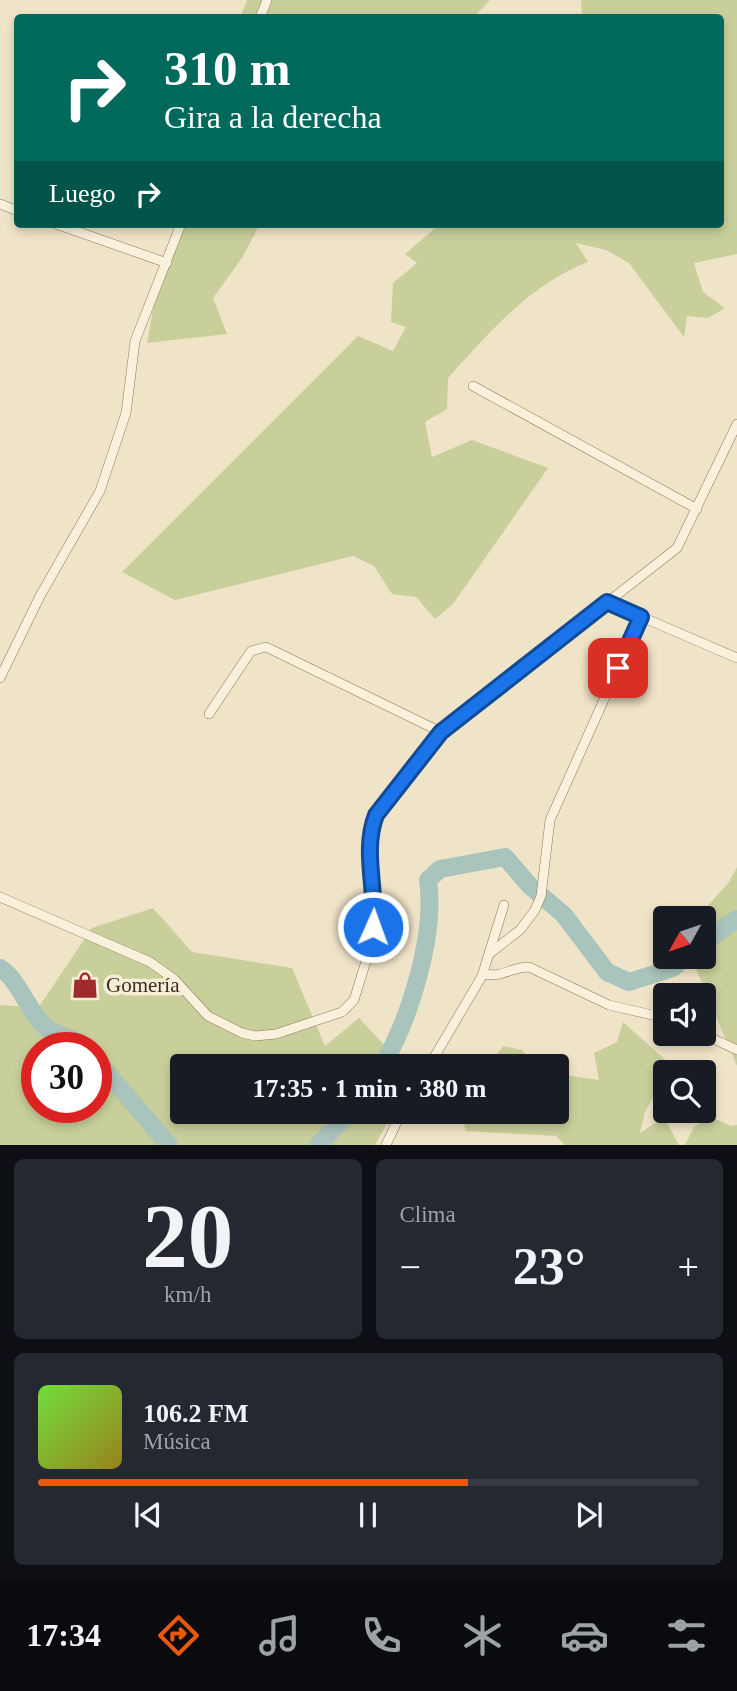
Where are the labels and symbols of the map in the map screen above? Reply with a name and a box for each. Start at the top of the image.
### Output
pin [588,638,648,698]
position arrow [336,890,410,964]
north arrow [653,906,716,970]
shop icon: Gomería [70,970,100,1000]
place label: Gomería [106,973,180,997]
speed limit sign: 30 [21,1032,112,1123]

